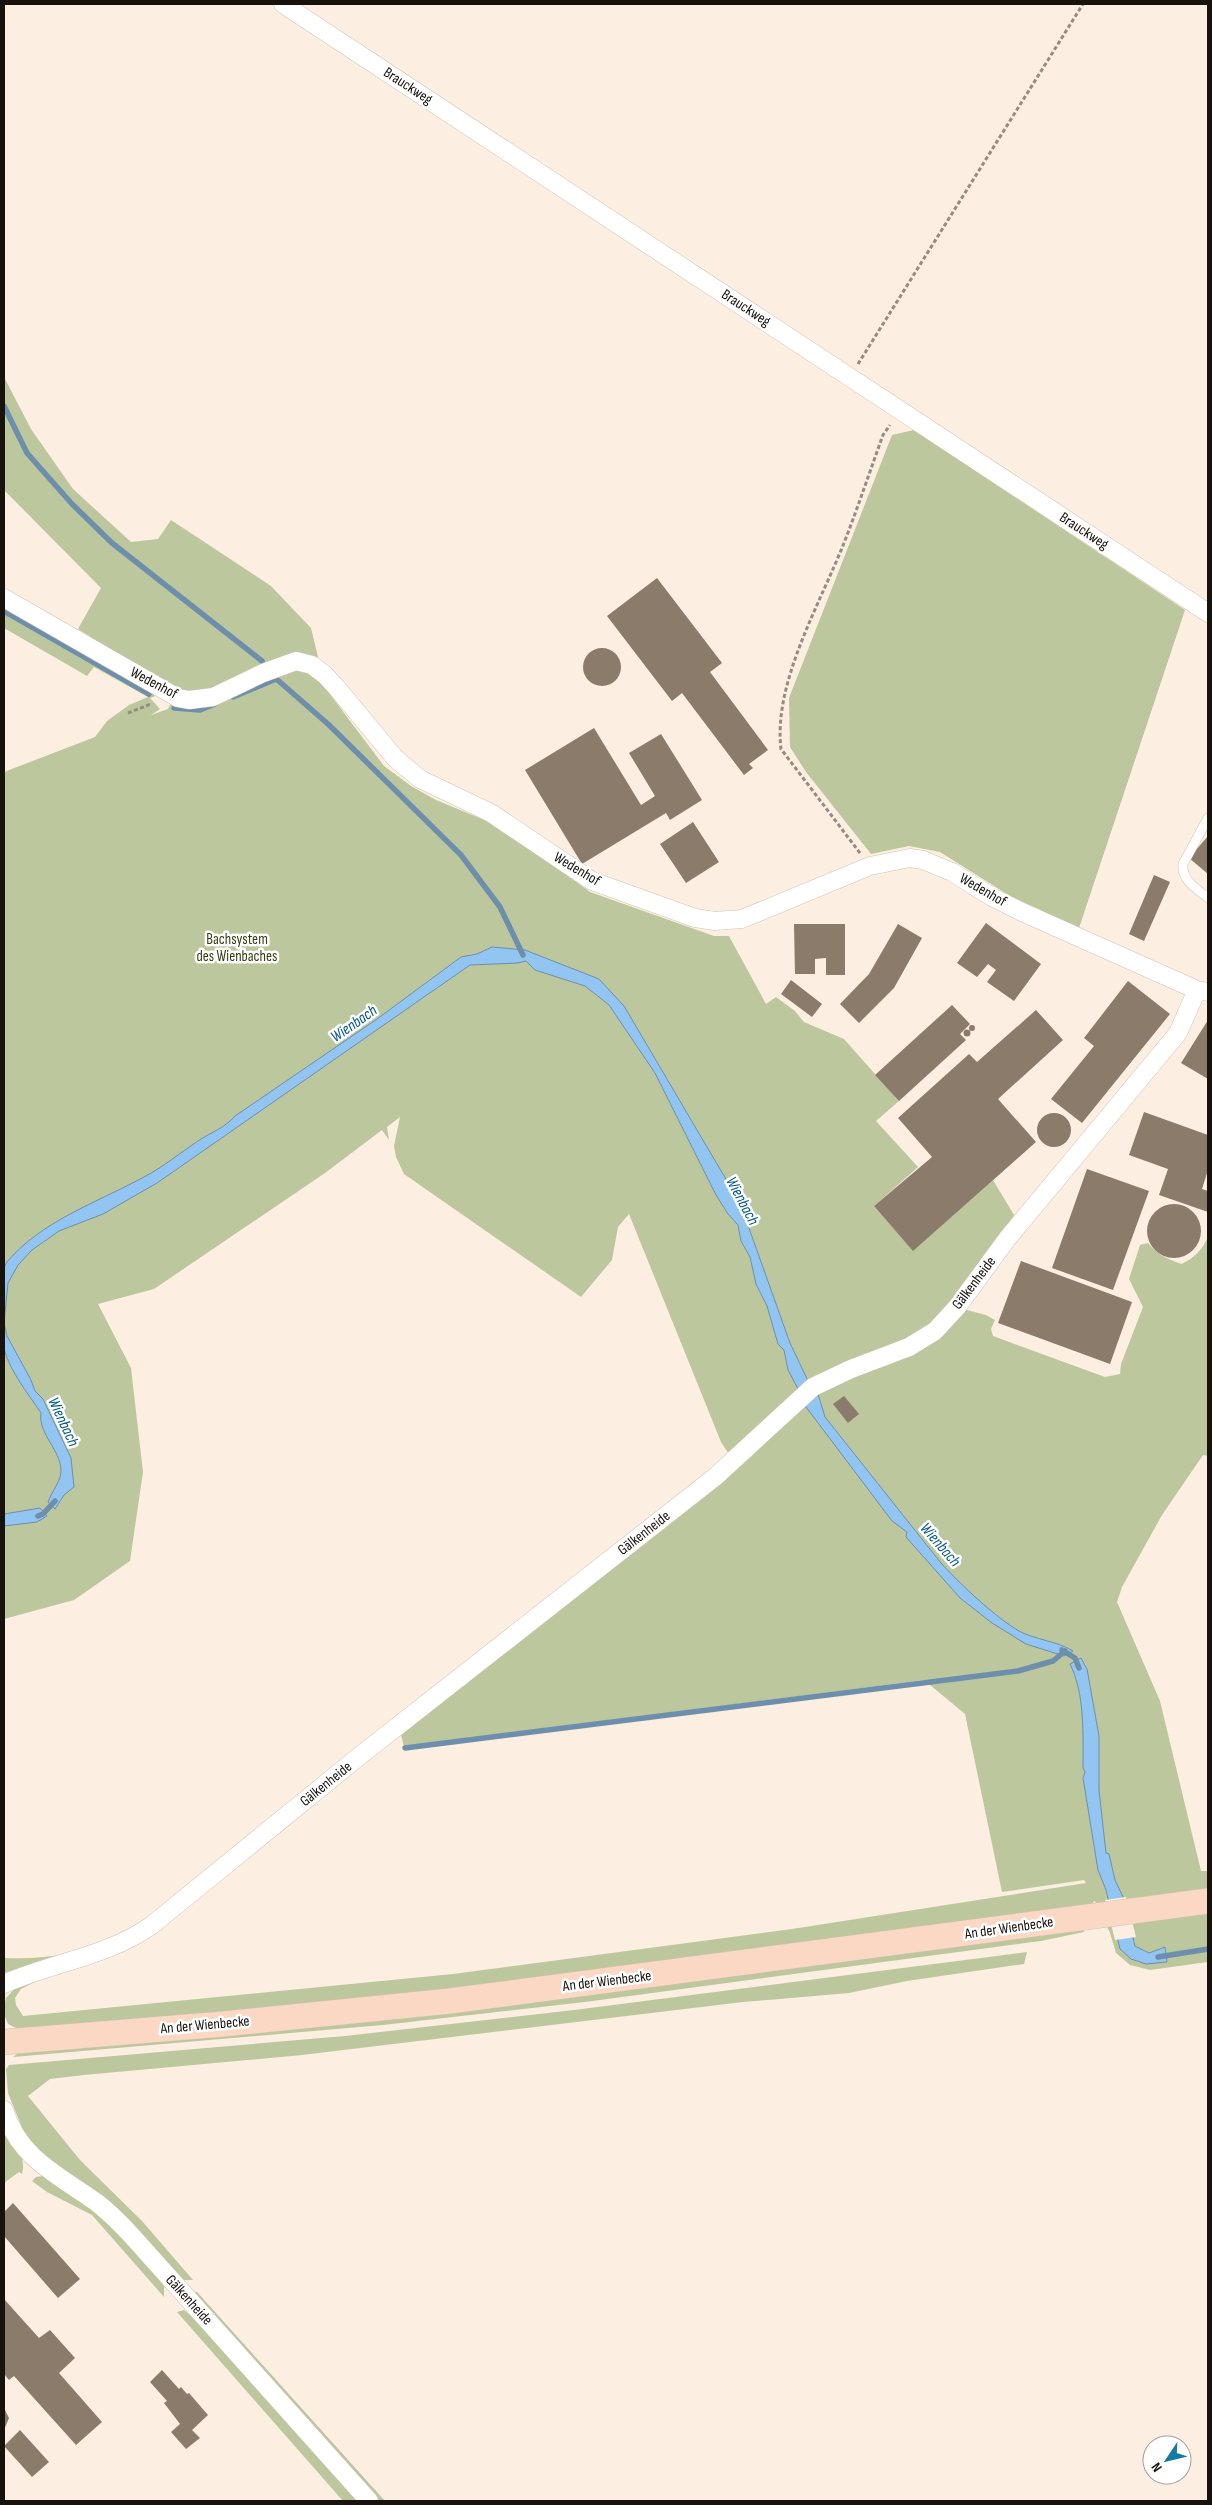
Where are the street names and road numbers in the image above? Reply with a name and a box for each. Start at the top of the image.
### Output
street label: Brauckweg [380,63,436,109]
street label: Brauckweg [718,285,774,331]
street label: Brauckweg [1056,508,1112,554]
street label: Wedenhof [127,663,182,704]
street label: Wedenhof [550,848,604,891]
street label: Wedenhof [956,869,1010,911]
street label: Gälkenheide [948,1253,1000,1313]
street label: Gälkenheide [614,1507,674,1559]
street label: Gälkenheide [296,1757,356,1811]
street label: An der Wienbecke [962,1912,1055,1944]
street label: An der Wienbecke [561,1966,652,1996]
street label: An der Wienbecke [159,2012,250,2038]
street label: Gälkenheide [161,2271,217,2329]

